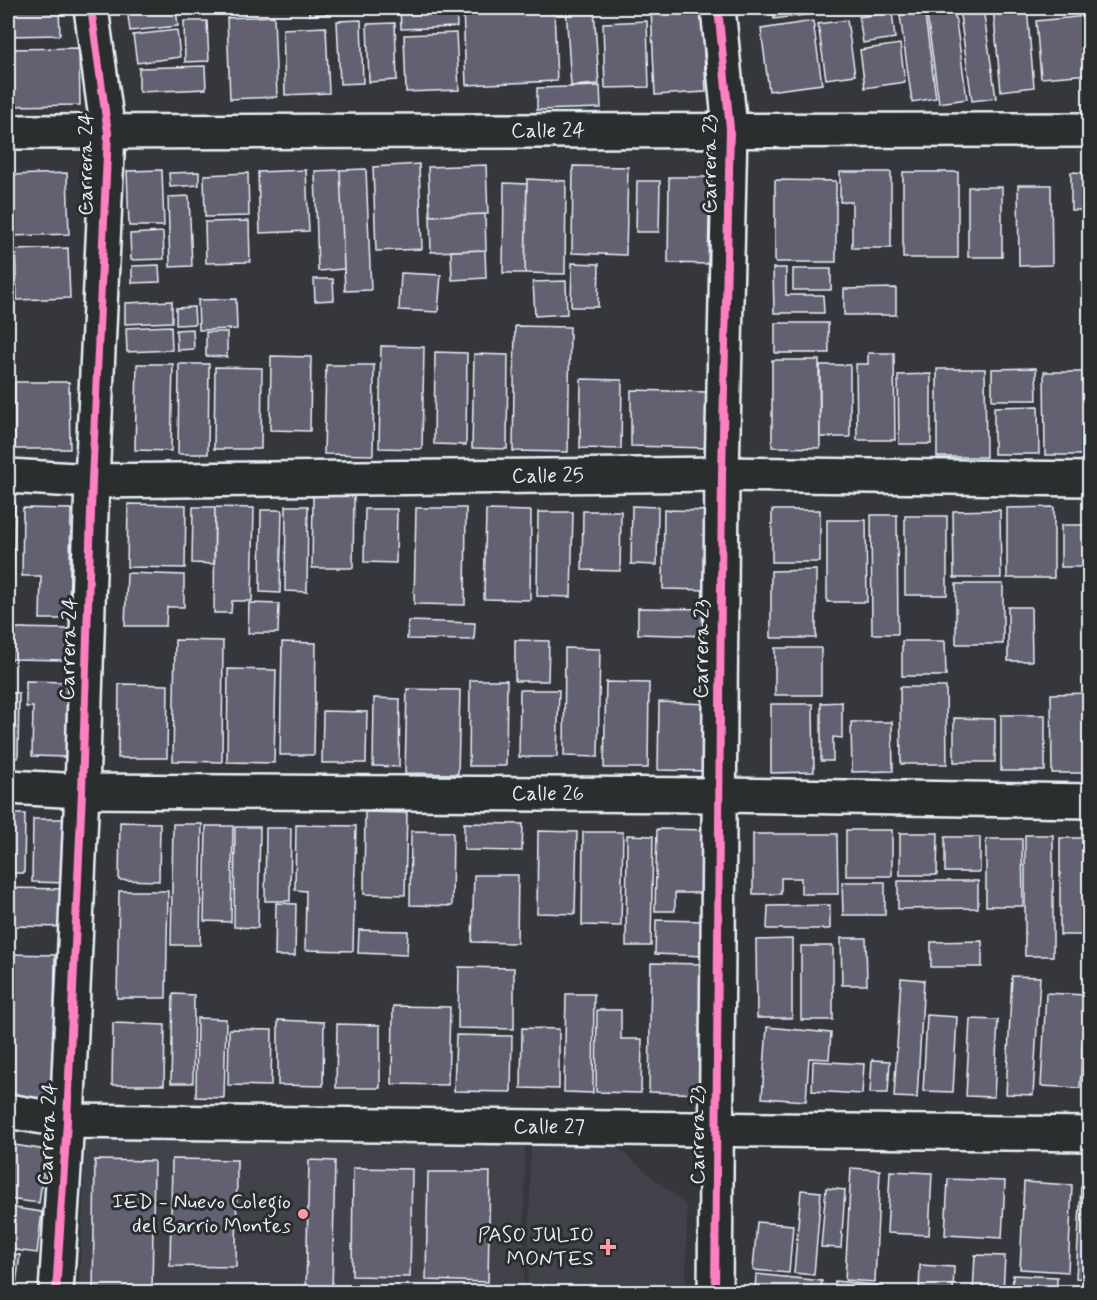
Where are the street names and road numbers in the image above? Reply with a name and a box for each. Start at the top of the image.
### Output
street label: Carrera 24 [72,112,100,216]
street label: Carrera 23 [696,114,724,214]
street label: Calle 24 [511,117,585,145]
street label: Calle 25 [511,462,584,490]
street label: Carrera 24 [53,597,85,701]
street label: Carrera 23 [687,599,717,699]
street label: Calle 26 [511,780,584,808]
street label: Carrera 24 [31,1081,65,1186]
street label: Carrera 23 [684,1085,712,1185]
street label: Calle 27 [513,1113,585,1142]

